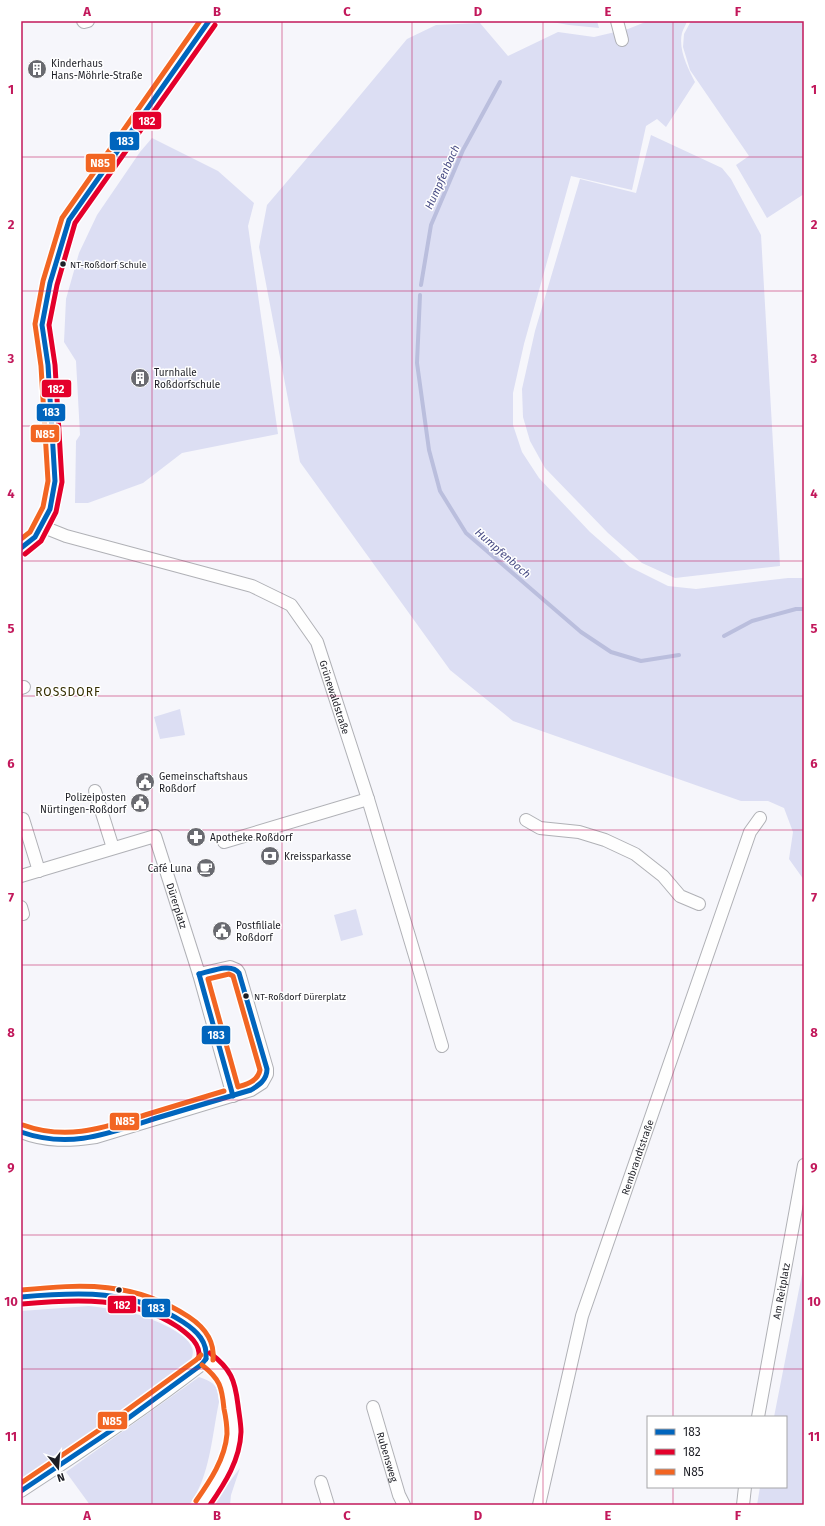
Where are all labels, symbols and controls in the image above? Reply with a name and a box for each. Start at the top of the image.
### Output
text: A [82,4,91,19]
text: B [213,4,221,19]
text: C [343,4,351,19]
text: D [474,4,483,19]
text: E [605,4,612,19]
text: F [735,4,742,19]
building icon: Kinderhaus Hans-Möhrle-Straße [26,58,48,80]
place label: Kinderhaus Hans-Möhrle-Straße [51,58,142,82]
text: 1 [8,82,14,97]
text: 1 [811,82,817,97]
line badge: 182 [132,111,162,130]
text: 182 [138,115,156,128]
line badge: 183 [109,131,140,151]
text: 183 [116,135,134,148]
water label: Humpfenbach [422,143,462,211]
line badge: N85 [85,153,116,173]
text: N85 [90,157,110,170]
text: 2 [8,217,15,232]
text: 2 [811,217,818,232]
marker: NT-Roßdorf Schule [58,259,68,269]
place label: NT-Roßdorf Schule [70,260,147,270]
text: 3 [7,351,15,366]
text: 3 [810,351,818,366]
building icon: Turnhalle Roßdorfschule [129,367,151,389]
place label: Turnhalle Roßdorfschule [154,367,220,391]
line badge: 182 [41,379,72,398]
text: 182 [47,383,65,396]
line badge: 183 [36,403,66,422]
text: 183 [42,406,60,419]
line badge: N85 [30,424,60,443]
text: N85 [35,428,55,441]
text: 4 [7,486,15,501]
text: 4 [810,486,818,501]
water label: Humpfenbach [472,526,533,581]
text: 5 [8,621,15,636]
text: 5 [811,621,818,636]
street label: Grünewaldstraße [316,659,352,736]
district label: ROSSDORF [35,685,101,699]
text: 6 [7,756,15,771]
text: 6 [810,756,818,771]
public building icon: Gemeinschaftshaus Roßdorf [134,771,156,793]
place label: Gemeinschaftshaus Roßdorf [159,771,248,795]
place label: Polizeiposten Nürtingen-Roßdorf [40,792,127,816]
public building icon: Polizeiposten Nürtingen-Roßdorf [129,792,151,814]
pharmacy icon: Apotheke Roßdorf [185,826,207,848]
place label: Apotheke Roßdorf [210,832,293,844]
bank icon: Kreissparkasse [259,845,281,867]
place label: Kreissparkasse [284,851,351,863]
cafe icon: Café Luna [195,857,217,879]
place label: Café Luna [148,863,192,875]
street label: Dürerplatz [163,882,189,931]
text: 7 [8,890,14,905]
text: 7 [811,890,817,905]
public building icon: Postfiliale Roßdorf [211,920,233,942]
place label: Postfiliale Roßdorf [236,920,281,944]
marker: NT-Roßdorf Dürerplatz [241,991,251,1001]
place label: NT-Roßdorf Dürerplatz [254,992,346,1002]
text: 8 [7,1025,15,1040]
line badge: 183 [201,1025,231,1045]
text: 8 [810,1025,818,1040]
text: 183 [207,1029,225,1042]
line badge: N85 [109,1112,140,1131]
text: N85 [115,1115,135,1128]
street label: Rembrandtstraße [619,1118,657,1197]
text: 9 [7,1160,15,1175]
text: 9 [810,1160,818,1175]
street label: Am Reitplatz [771,1261,793,1320]
unlabelled marker [114,1285,124,1295]
text: 10 [4,1294,18,1309]
text: 10 [807,1294,821,1309]
line badge: 182 [107,1295,137,1314]
line badge: 183 [141,1298,171,1318]
text: 182 [113,1299,131,1312]
text: 183 [147,1302,165,1315]
line badge: N85 [97,1411,128,1430]
text: N85 [102,1415,122,1428]
legend [647,1416,787,1488]
text: 183 [683,1425,701,1439]
text: 11 [5,1429,17,1444]
text: 11 [808,1429,820,1444]
street label: Rubensweg [374,1431,400,1484]
text: 182 [683,1445,701,1459]
north arrow [38,1448,78,1488]
text: N85 [683,1465,704,1479]
text: N [55,1470,66,1484]
text: A [82,1508,91,1523]
text: B [213,1508,221,1523]
text: C [343,1508,351,1523]
text: D [474,1508,483,1523]
text: E [605,1508,612,1523]
text: F [735,1508,742,1523]

